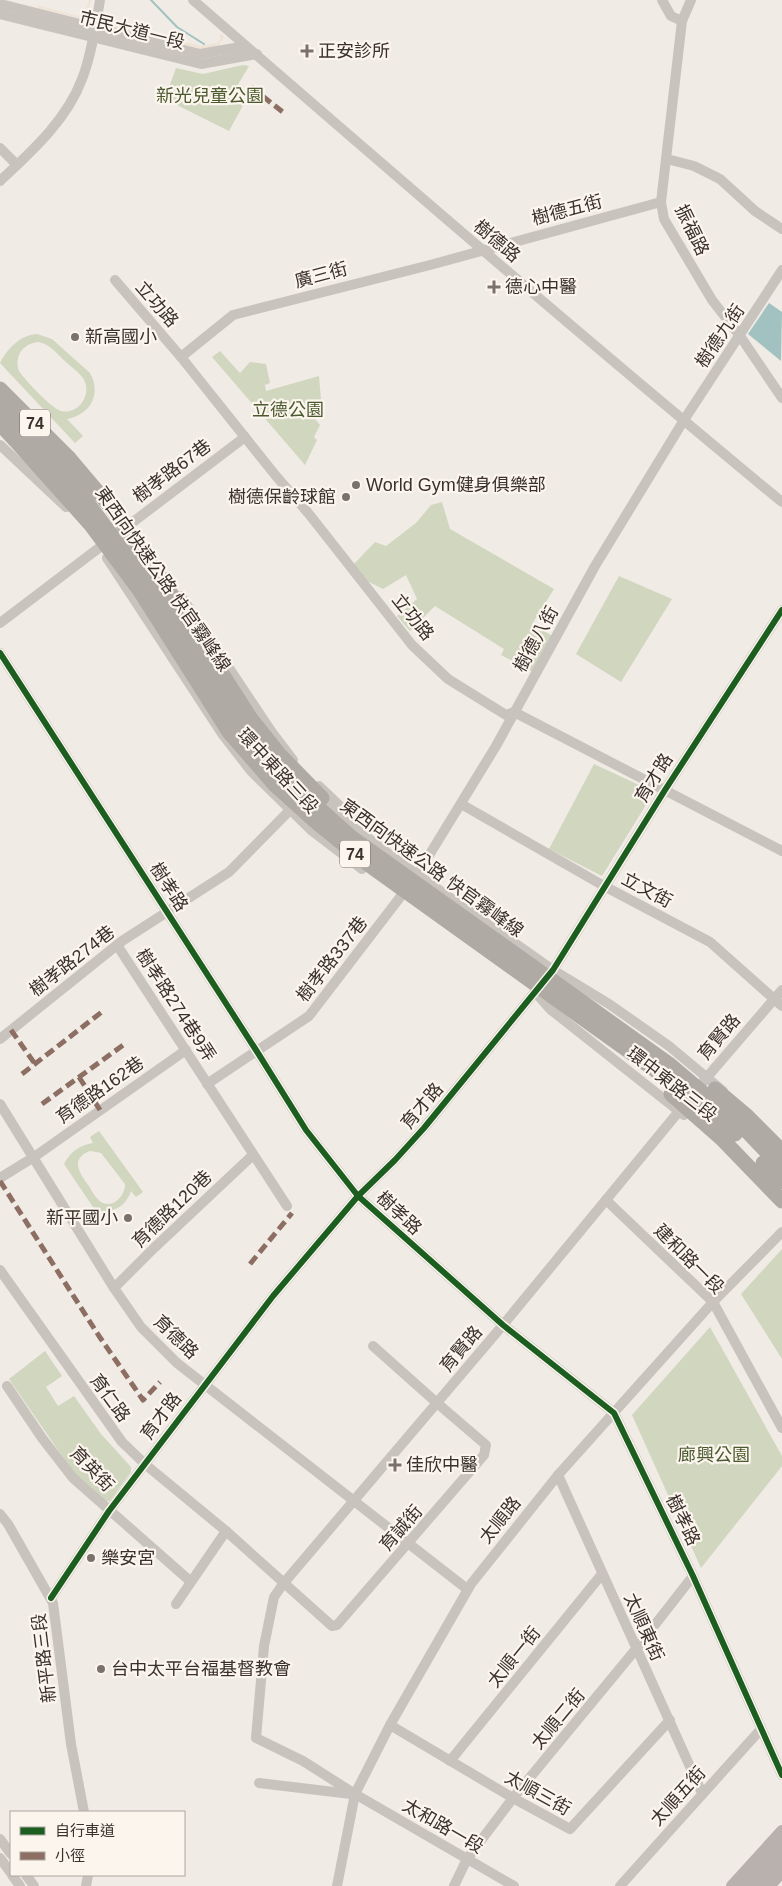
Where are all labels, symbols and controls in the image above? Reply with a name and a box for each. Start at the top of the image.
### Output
street label: 市民大道一段 [77,7,187,53]
place label: 正安診所 [318,41,390,61]
marker: 正安診所 [300,44,314,58]
park label: 新光兒童公園 [156,86,264,106]
street label: 樹德五街 [530,191,604,229]
street label: 振福路 [671,201,713,259]
street label: 樹德路 [470,216,524,266]
street label: 廣三街 [292,258,350,292]
street label: 立功路 [132,277,182,331]
place label: 德心中醫 [505,277,577,297]
marker: 德心中醫 [487,280,501,294]
street label: 樹德九街 [692,301,748,371]
place label: 新高國小 [85,327,157,347]
marker: 新高國小 [69,331,81,343]
park label: 立德公園 [252,400,324,420]
road number: 74 [20,409,50,436]
street label: 樹孝路67巷 [129,435,215,507]
place label: World Gym健身俱樂部 [366,475,546,495]
marker: World Gym健身俱樂部 [350,479,362,491]
street label: 東西向快速公路 快官霧峰線 [91,483,235,675]
place label: 樹德保齡球館 [228,487,336,507]
marker: 樹德保齡球館 [340,491,352,503]
street label: 立功路 [388,590,438,644]
street label: 樹德八街 [510,603,562,675]
street label: 環中東路三段 [234,725,322,817]
street label: 育才路 [631,750,677,806]
street label: 東西向快速公路 快官霧峰線 [337,795,527,941]
road number: 74 [340,841,370,868]
street label: 樹孝路 [146,859,192,915]
street label: 立文街 [618,868,676,912]
street label: 樹孝路337巷 [293,913,371,1005]
street label: 樹孝路274巷 [26,922,118,1000]
street label: 樹孝路274巷9弄 [132,945,220,1065]
street label: 育賢路 [694,1010,744,1064]
street label: 環中東路三段 [623,1043,721,1125]
street label: 育德路162巷 [52,1053,148,1127]
street label: 育才路 [397,1079,447,1133]
street label: 育德路120巷 [128,1166,216,1252]
street label: 樹孝路 [372,1187,426,1239]
place label: 新平國小 [46,1208,118,1228]
marker: 新平國小 [122,1212,134,1224]
street label: 建和路一段 [650,1220,728,1298]
street label: 育德路 [150,1311,202,1363]
street label: 育賢路 [436,1322,486,1376]
street label: 育仁路 [86,1370,134,1426]
street label: 育才路 [137,1388,185,1444]
street label: 育英街 [66,1443,118,1495]
park label: 廊興公園 [678,1445,750,1465]
place label: 佳欣中醫 [406,1455,478,1475]
marker: 佳欣中醫 [388,1458,402,1472]
street label: 樹孝路 [662,1491,704,1549]
street label: 太順路 [475,1493,525,1547]
street label: 育誠街 [376,1501,426,1555]
place label: 樂安宮 [101,1548,155,1568]
marker: 樂安宮 [85,1552,97,1564]
street label: 太順東街 [620,1590,668,1664]
street label: 新平路三段 [29,1612,59,1704]
street label: 太順一街 [484,1623,544,1691]
place label: 台中太平台福基督教會 [111,1659,291,1679]
marker: 台中太平台福基督教會 [95,1663,107,1675]
street label: 太順二街 [527,1685,589,1753]
street label: 太順五街 [646,1763,710,1829]
street label: 太順三街 [502,1767,574,1819]
street label: 太和路一段 [399,1795,487,1857]
legend [10,1811,185,1876]
text: 自行車道 [55,1822,115,1839]
text: 小徑 [55,1847,85,1864]

